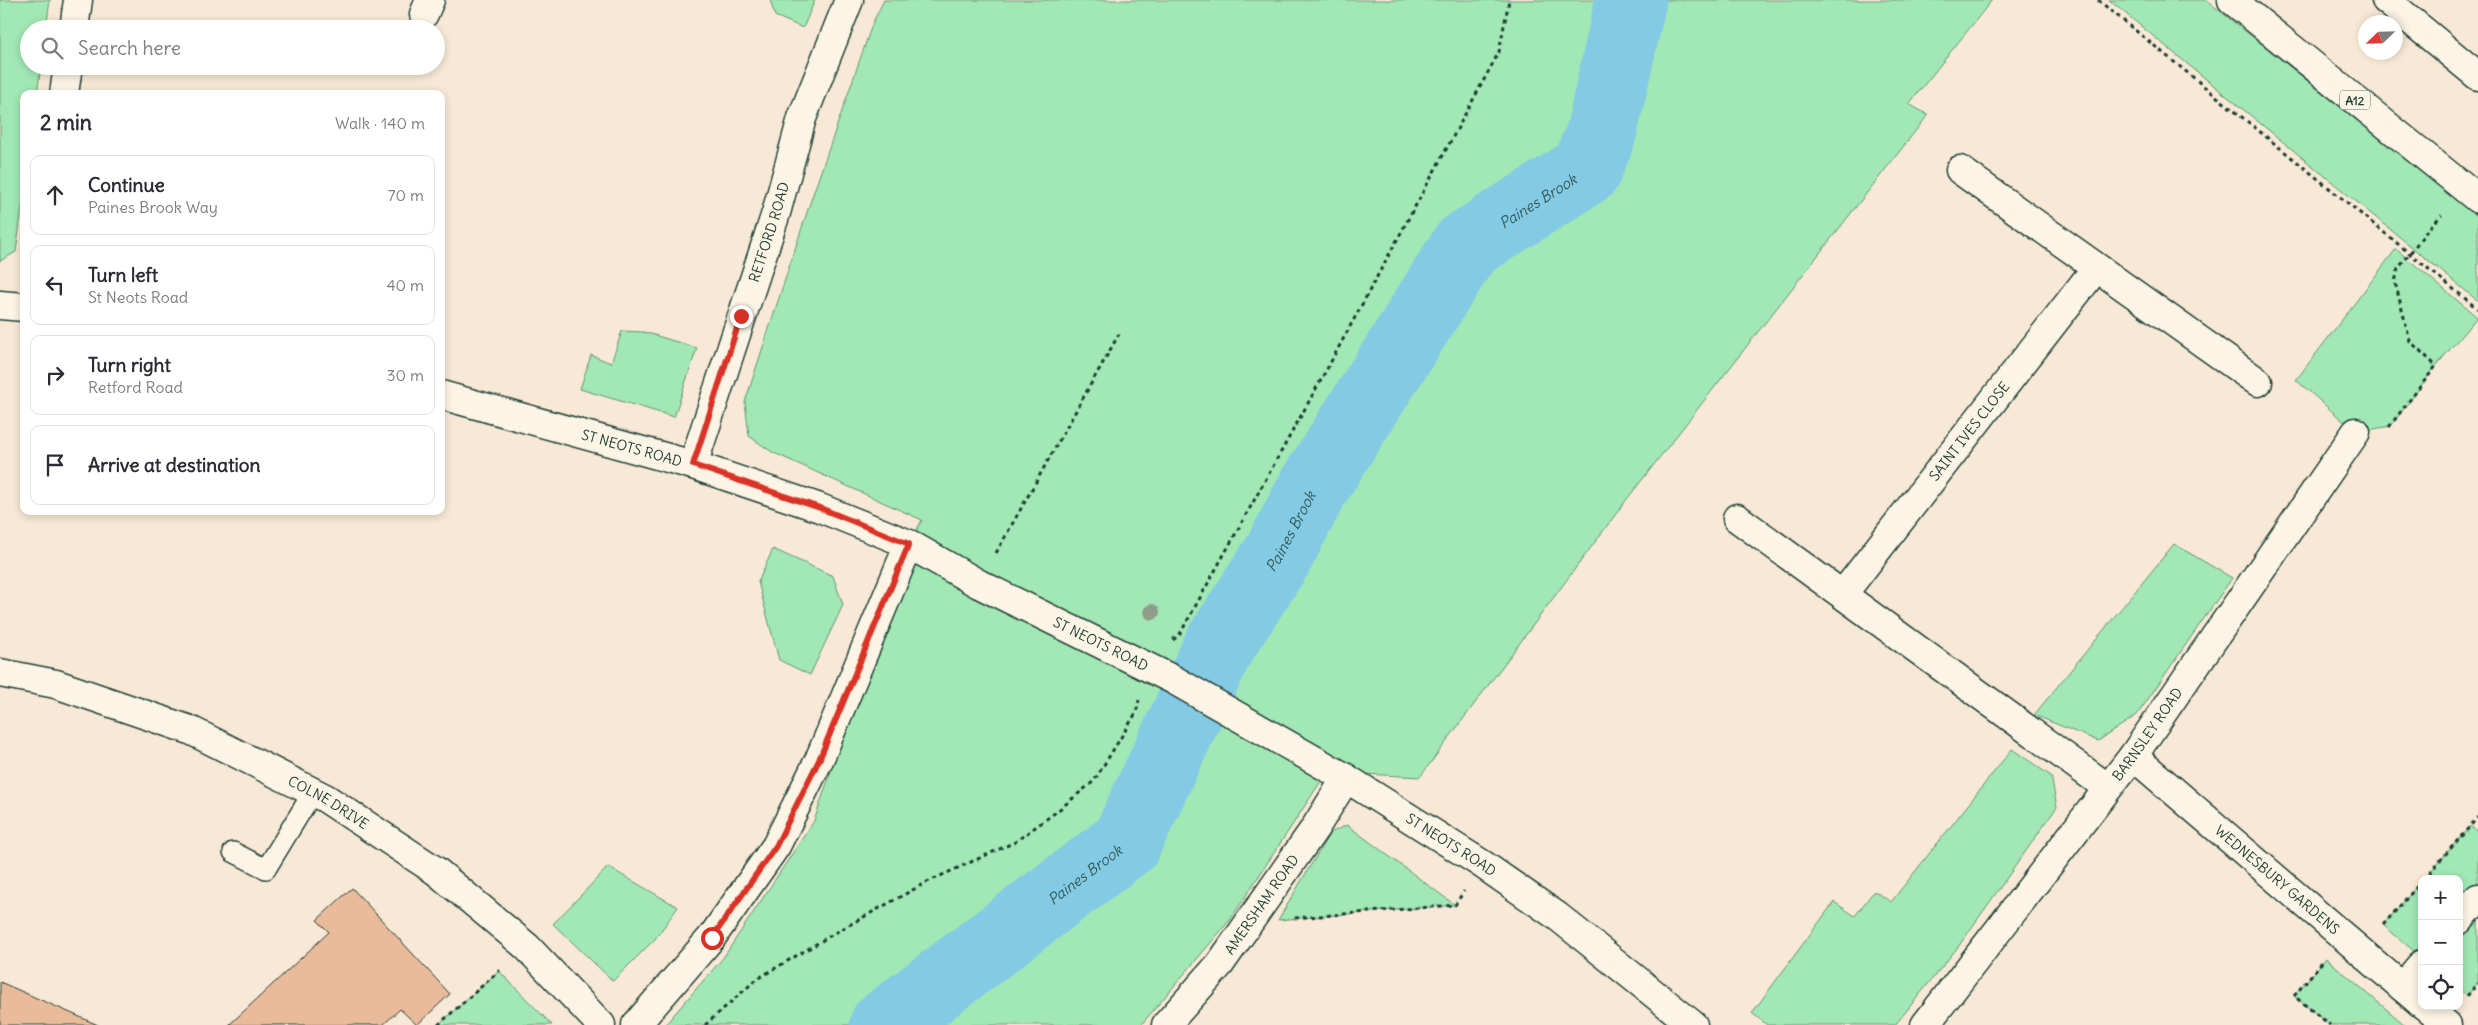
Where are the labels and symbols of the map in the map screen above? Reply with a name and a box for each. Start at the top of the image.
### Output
north arrow [2358,15,2403,60]
road number: A12 [2340,90,2370,110]
water label: Paines Brook [1495,168,1581,232]
street label: RETFORD ROAD [745,180,793,284]
route end [730,305,753,328]
street label: SAINT IVES CLOSE [1925,378,2013,484]
street label: ST NEOTS ROAD [579,425,684,471]
water label: Paines Brook [1261,487,1320,575]
street label: ST NEOTS ROAD [1050,613,1151,675]
street label: BARNSLEY ROAD [2108,684,2186,785]
street label: COLNE DRIVE [285,772,372,833]
street label: ST NEOTS ROAD [1403,809,1500,880]
street label: WEDNESBURY GARDENS [2211,821,2343,938]
water label: Paines Brook [1044,839,1126,908]
street label: AMERSHAM ROAD [1220,851,1303,958]
route start [701,927,724,950]

